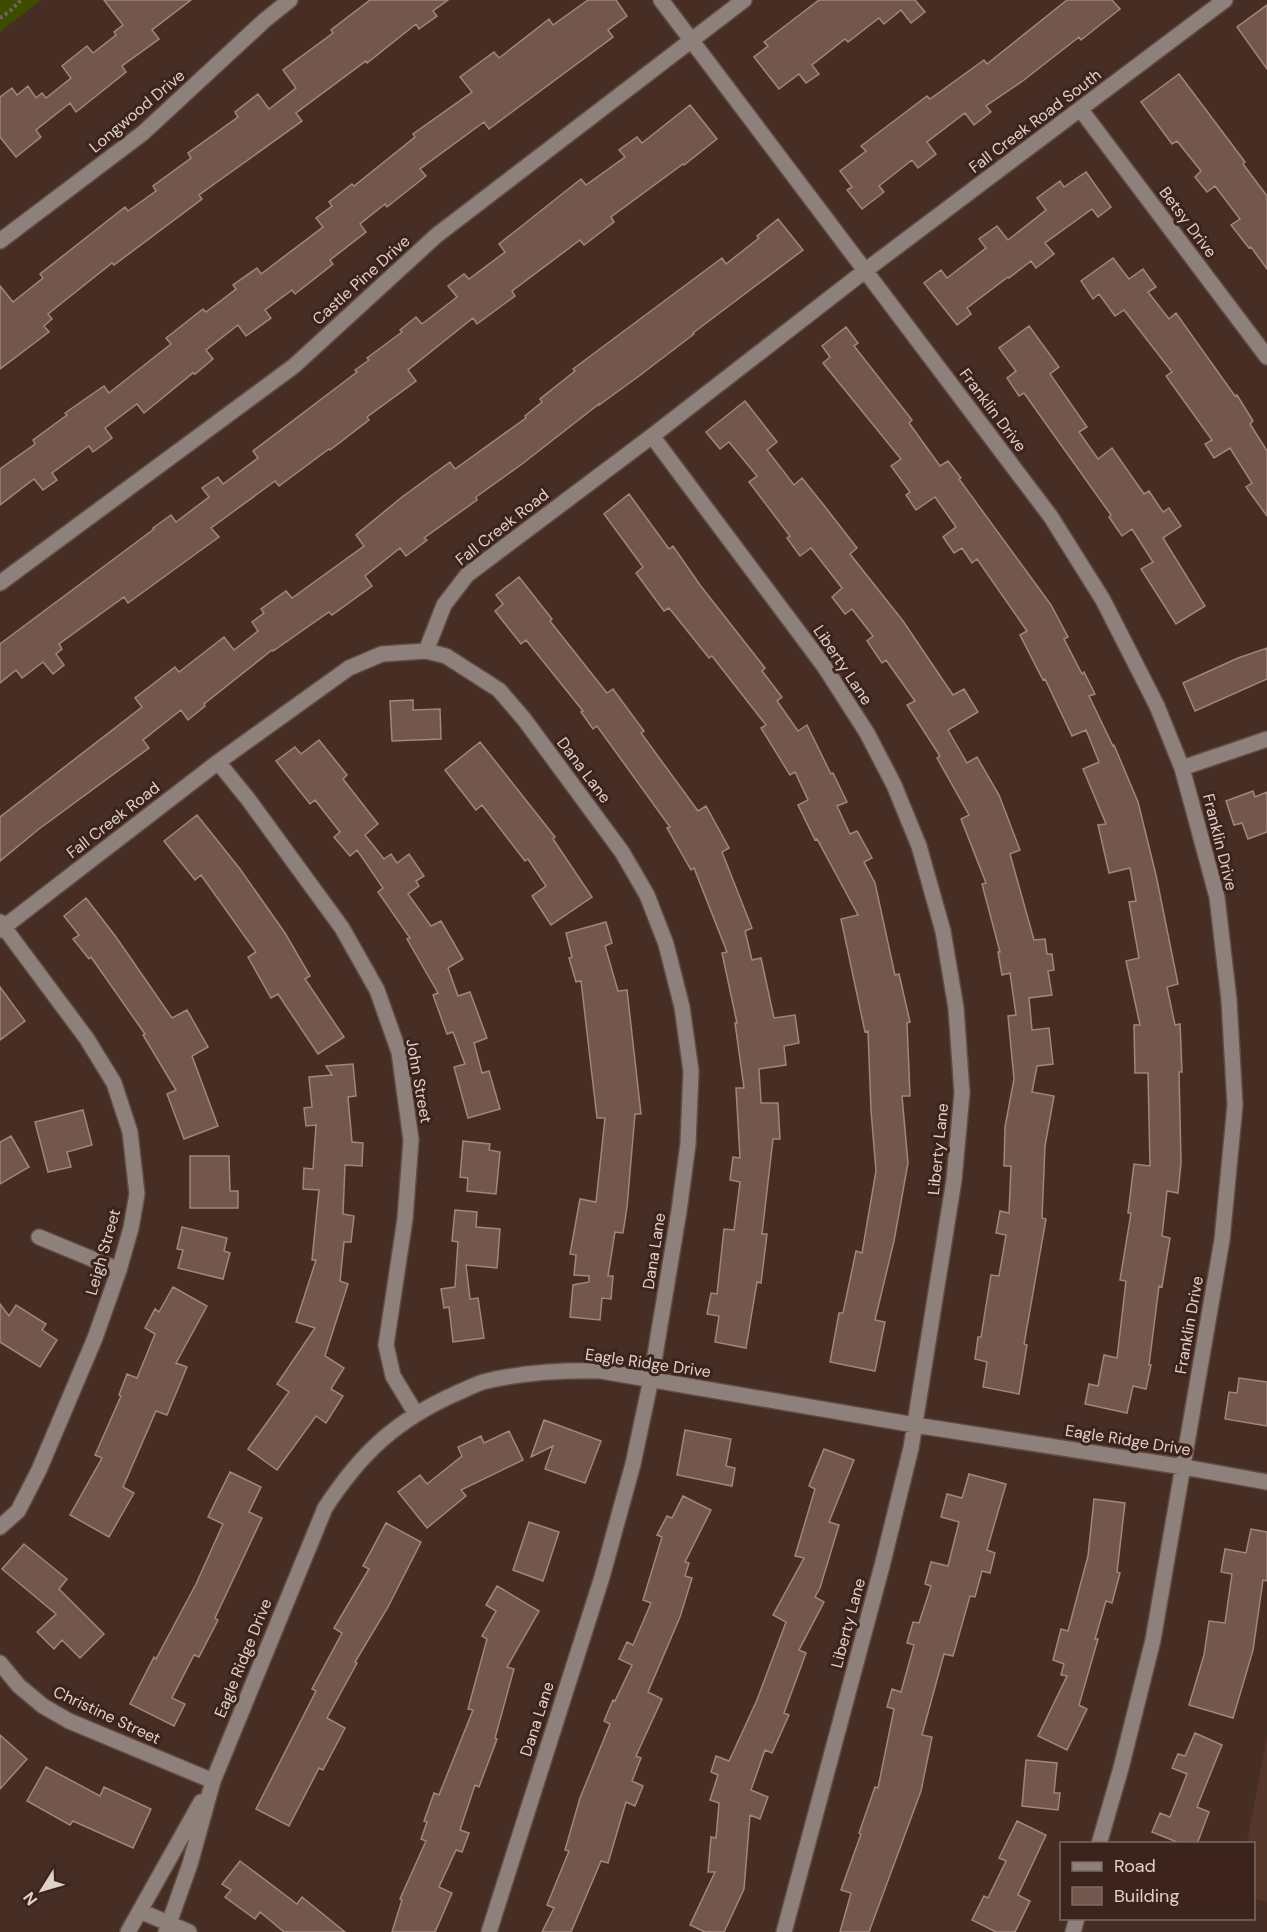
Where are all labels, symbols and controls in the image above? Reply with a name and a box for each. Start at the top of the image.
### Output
street label: Fall Creek Road South [965,64,1105,178]
street label: Longwood Drive [85,65,189,157]
street label: Betsy Drive [1154,182,1222,262]
street label: Castle Pine Drive [308,231,414,329]
street label: Franklin Drive [955,364,1031,456]
street label: Fall Creek Road [451,484,553,570]
street label: Liberty Lane [809,621,877,709]
street label: Dana Lane [552,733,616,807]
street label: Fall Creek Road [62,777,164,863]
street label: Franklin Drive [1198,791,1242,893]
street label: John Street [401,1037,437,1125]
street label: Liberty Lane [923,1102,953,1196]
street label: Leigh Street [81,1206,125,1298]
street label: Dana Lane [638,1211,670,1291]
street label: Franklin Drive [1170,1274,1208,1376]
street label: Eagle Ridge Drive [584,1344,712,1382]
street label: Eagle Ridge Drive [1064,1420,1192,1460]
street label: Liberty Lane [826,1576,870,1670]
street label: Eagle Ridge Drive [210,1595,276,1721]
street label: Dana Lane [515,1679,559,1759]
street label: Christine Street [50,1681,164,1749]
legend [1060,1842,1255,1920]
text: Road [1114,1854,1156,1878]
north arrow [12,1860,72,1920]
text: Building [1114,1884,1179,1908]
text: N [19,1888,42,1910]

